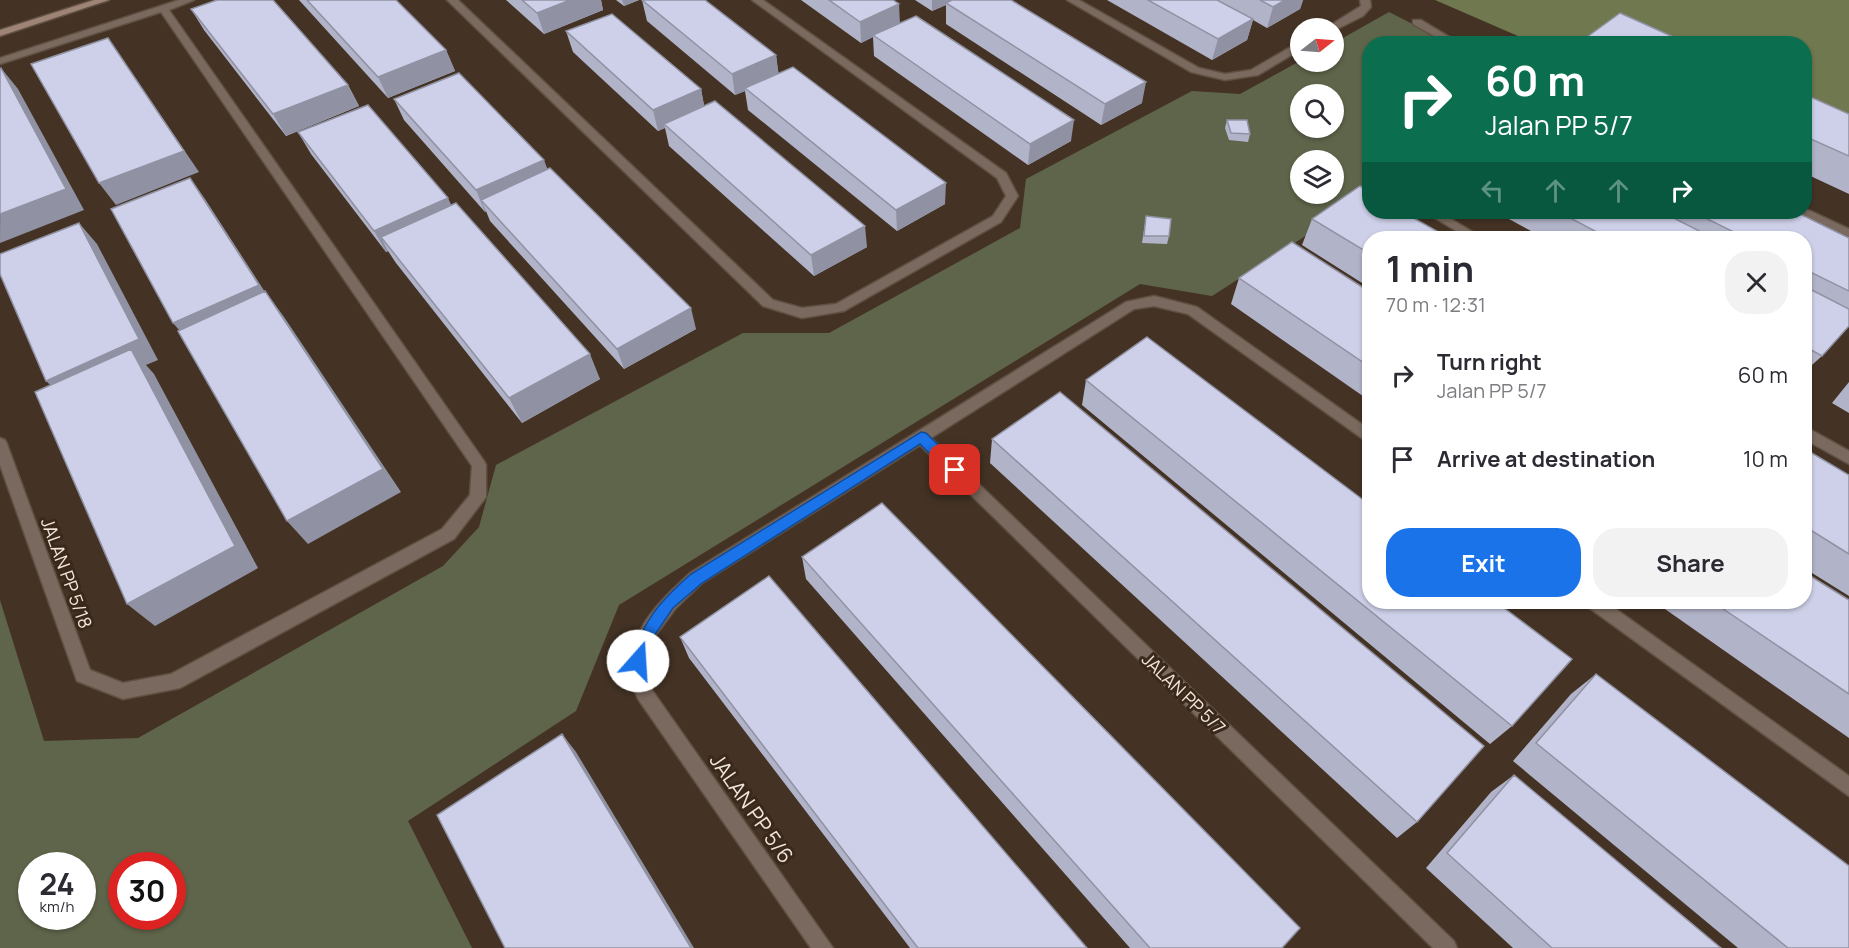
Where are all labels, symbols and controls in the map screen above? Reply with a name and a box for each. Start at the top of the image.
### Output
north arrow [1290,18,1344,72]
map controls [1290,18,1344,204]
text: 60 m [1485,51,1585,109]
icon: right [1386,60,1464,138]
button: search [1290,84,1344,138]
text: Jalan PP 5/7 [1485,106,1633,143]
button: layers [1290,150,1344,204]
icon: left [1476,174,1509,207]
icon: ahead [1539,174,1572,207]
icon: ahead [1602,174,1635,207]
icon: right [1665,174,1698,207]
text: 1 min [1386,244,1474,293]
button: close [1725,251,1788,314]
text: 70 m · 12:31 [1386,291,1486,318]
text: Turn right [1437,347,1542,377]
icon: right [1386,359,1419,392]
text: 60 m [1738,360,1788,390]
text: Jalan PP 5/7 [1437,377,1547,404]
icon: arrive [1386,443,1419,476]
pin [929,444,980,495]
text: Arrive at destination [1437,444,1655,474]
text: 10 m [1743,444,1788,474]
icon: arrive [938,453,971,486]
street label: JALAN PP 5/18 [36,514,98,632]
button: Exit [1386,528,1581,597]
button: Share [1593,528,1788,597]
position arrow [606,629,670,693]
street label: JALAN PP 5/7 [1137,647,1231,739]
street label: JALAN PP 5/6 [704,748,800,868]
speed limit sign: 30 [108,852,186,930]
text: 24 [39,863,75,904]
text: km/h [40,896,74,917]

